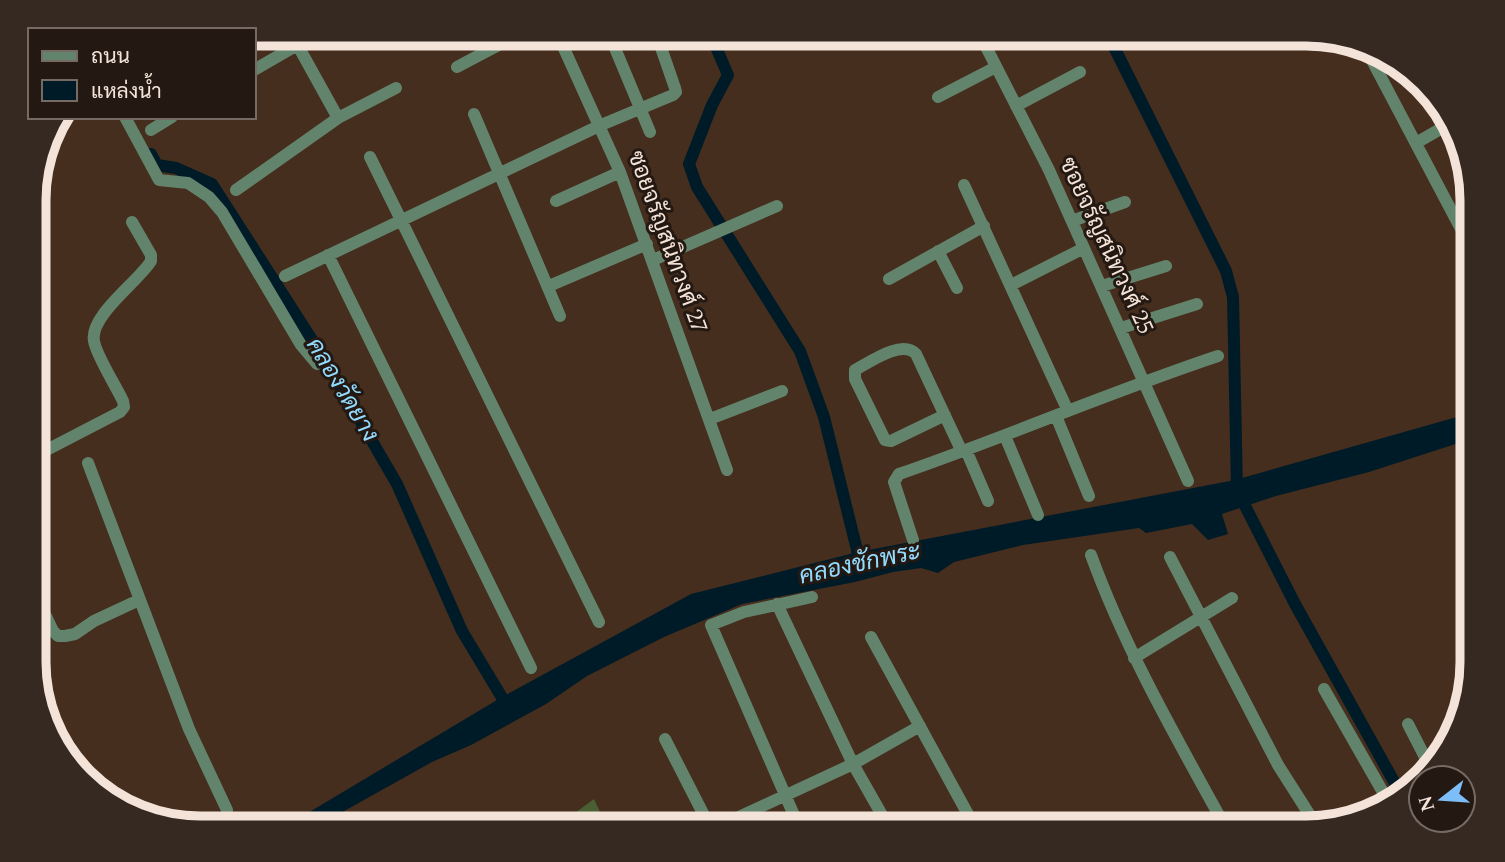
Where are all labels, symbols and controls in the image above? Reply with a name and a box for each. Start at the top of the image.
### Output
legend [28,28,256,119]
text: ถนน [91,41,130,73]
text: แหล่งน้ำ [91,73,162,108]
street label: ซอยจรัญสนิทวงศ์ 27 [618,146,716,338]
street label: ซอยจรัญสนิทวงศ์ 25 [1050,152,1162,340]
water label: คลองวัดยาง [297,331,387,449]
water label: คลองชักพระ [796,534,924,594]
north arrow [1407,764,1477,834]
text: N [1411,792,1443,815]

